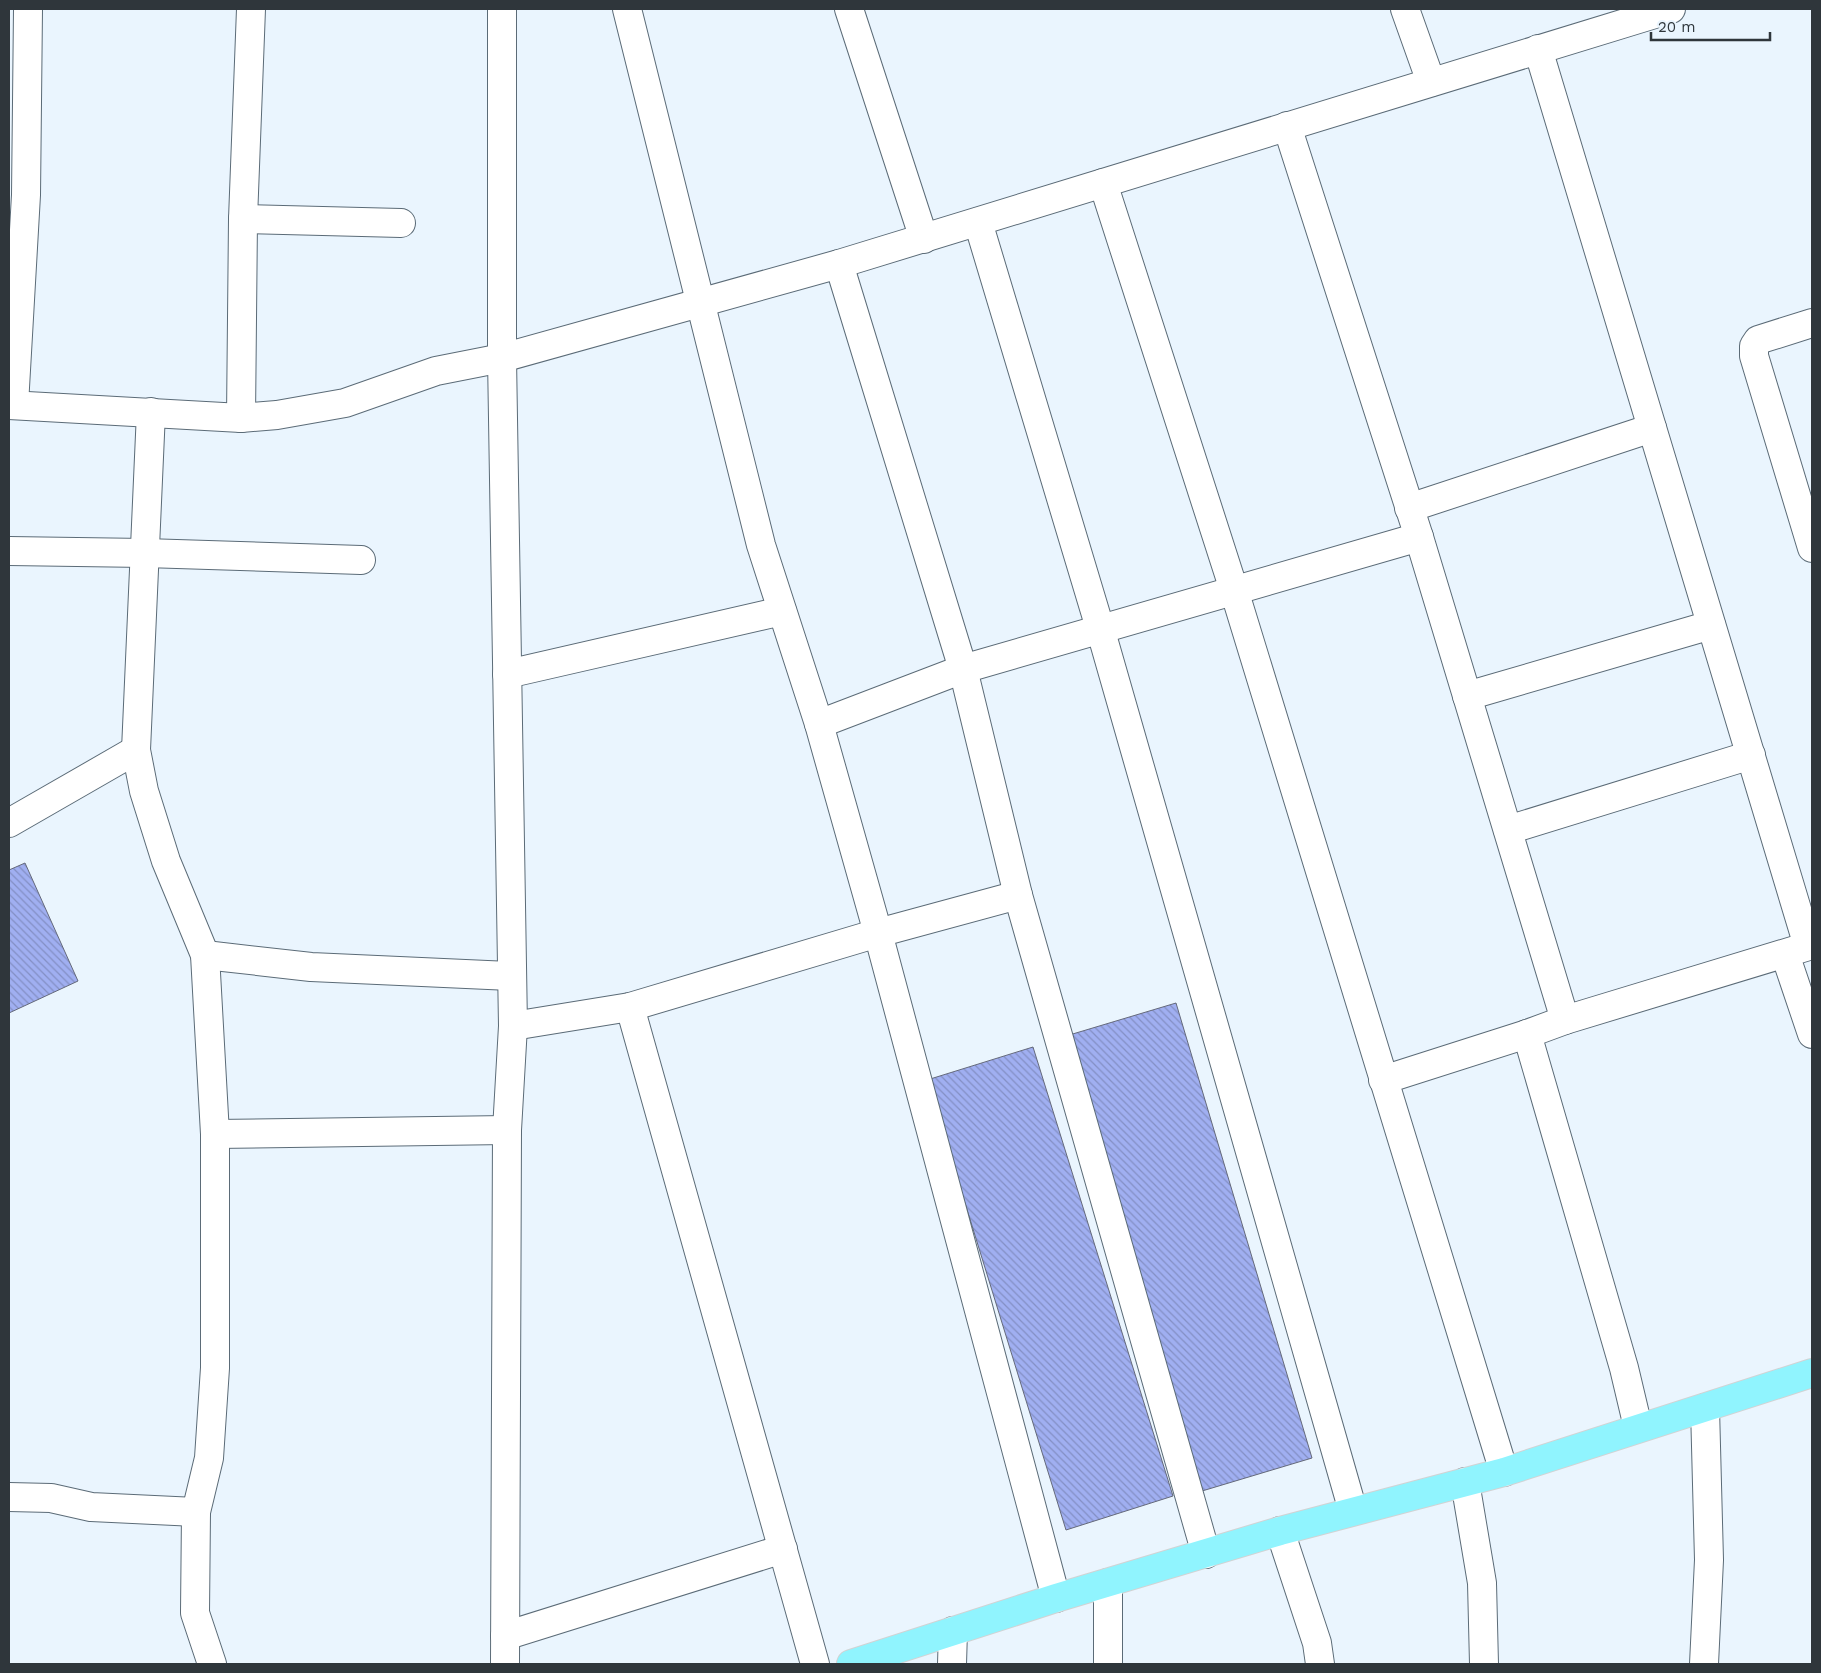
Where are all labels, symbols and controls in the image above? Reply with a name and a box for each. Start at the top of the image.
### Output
scale bar [1651,10,1770,42]
text: 20 m [1658,18,1696,36]

